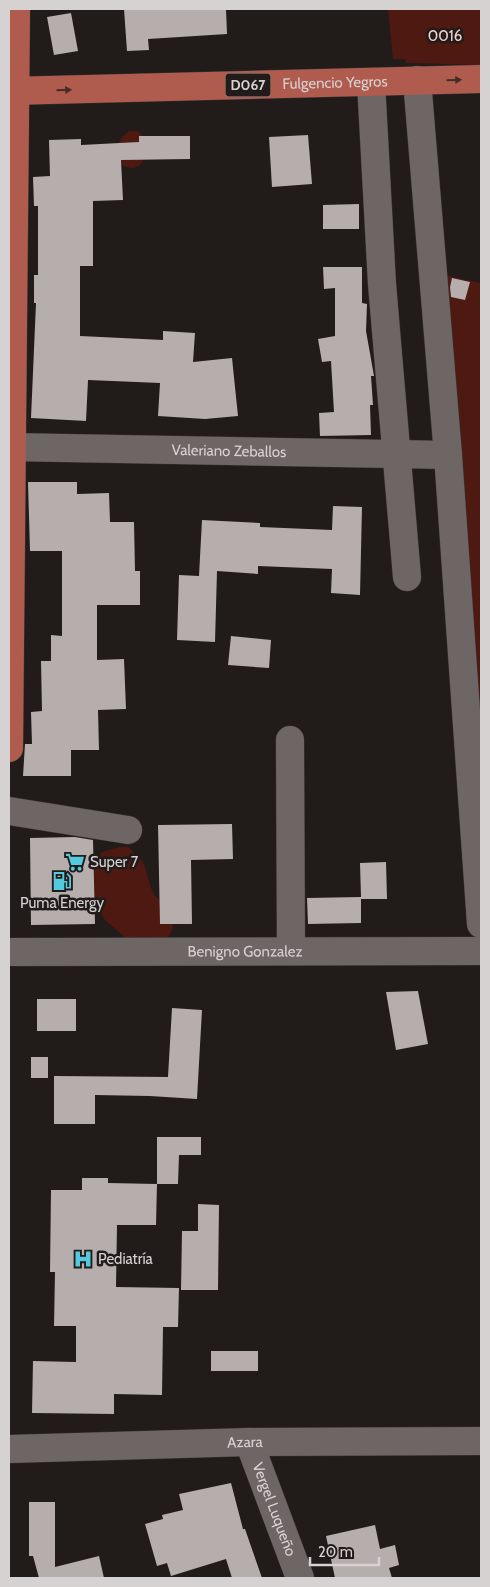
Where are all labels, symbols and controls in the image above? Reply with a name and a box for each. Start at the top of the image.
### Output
park label: 0016 [428,27,462,45]
street label: Fulgencio Yegros [282,72,388,93]
road number: D067 [226,74,270,96]
one-way arrow [446,76,462,84]
one-way arrow [57,86,73,94]
street label: Valeriano Zeballos [172,441,286,461]
supermarket icon: Super 7 [64,851,86,873]
place label: Super 7 [90,853,139,871]
fuel station icon: Puma Energy [51,870,73,892]
place label: Puma Energy [20,894,104,912]
street label: Benigno Gonzalez [188,942,302,961]
hospital icon: Pediatría [72,1248,94,1270]
place label: Pediatría [98,1250,154,1268]
street label: Azara [227,1433,263,1452]
street label: Vergel Luqueño [249,1460,300,1559]
scale bar [310,1534,379,1566]
text: 20 m [318,1543,353,1561]

